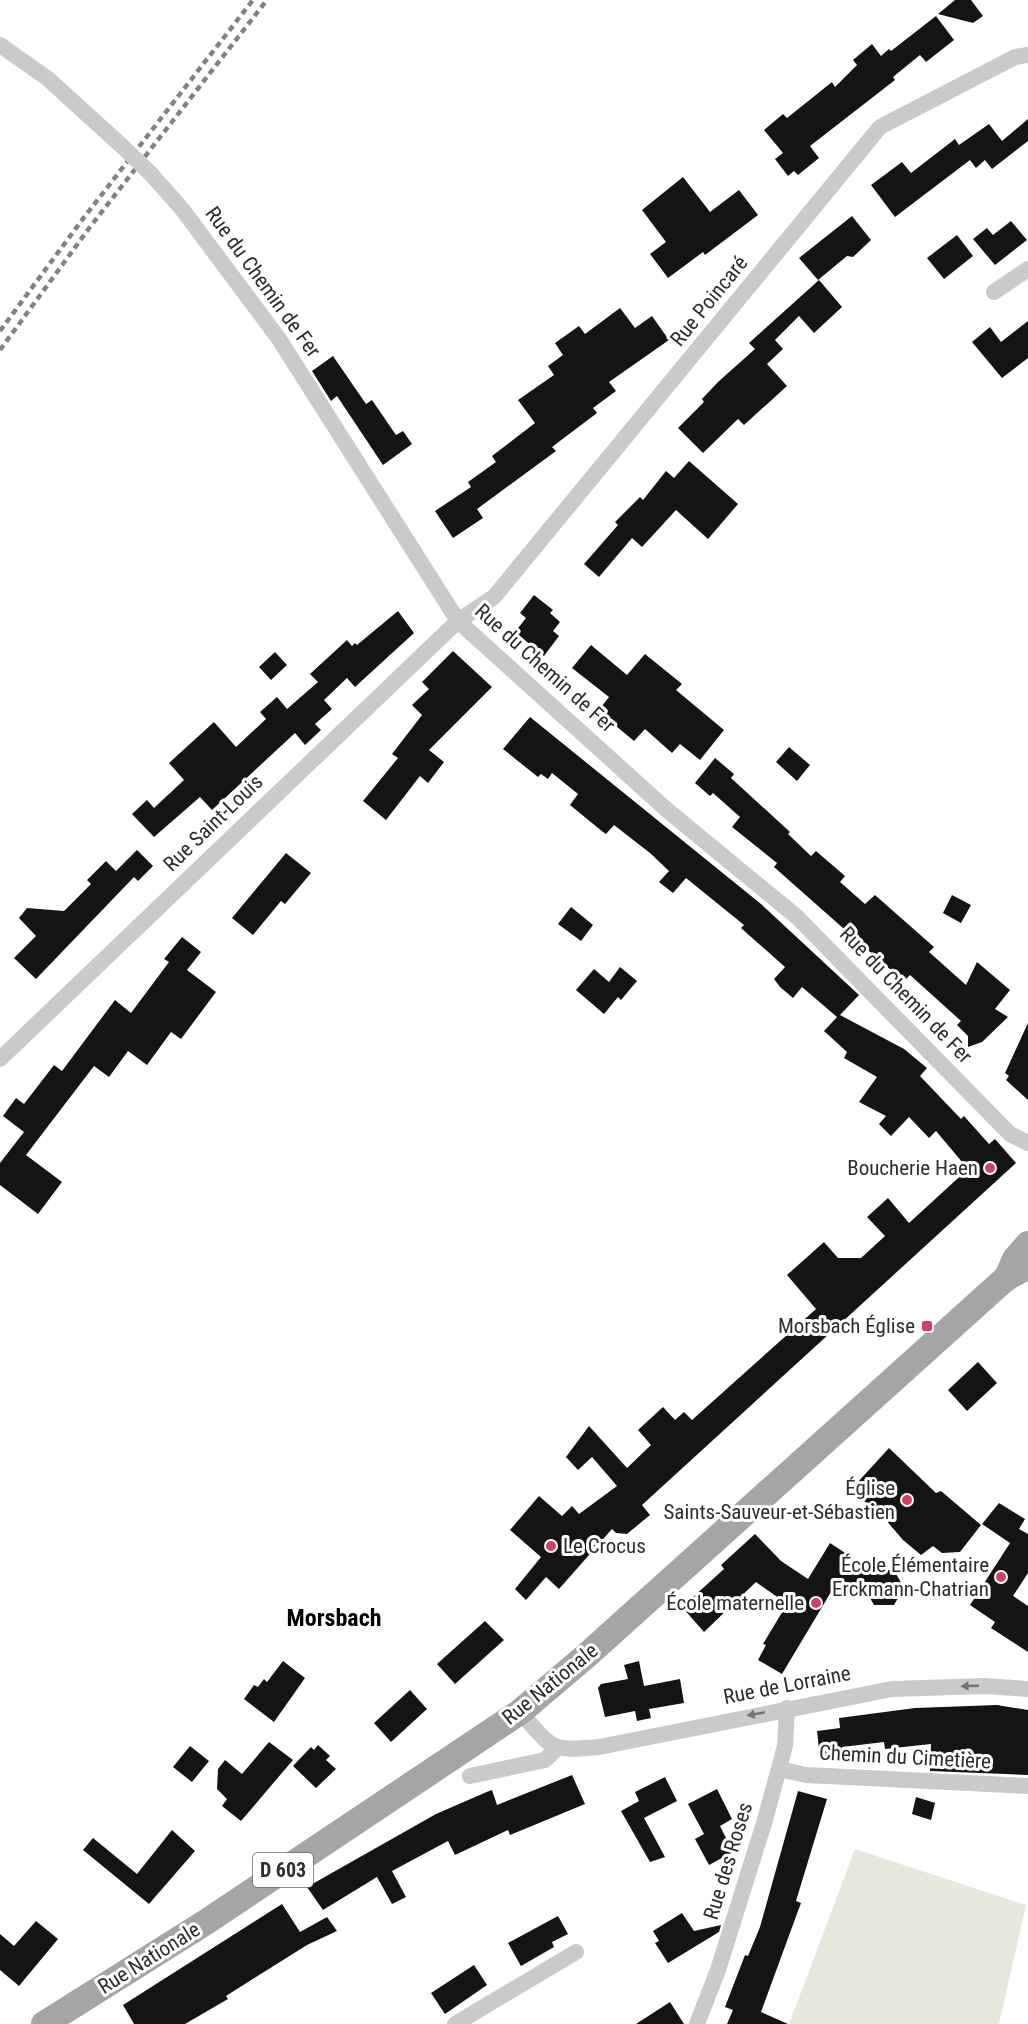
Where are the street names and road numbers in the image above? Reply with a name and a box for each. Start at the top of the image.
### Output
street label: Rue du Chemin de Fer [200,202,326,362]
street label: Rue Poincaré [665,251,753,351]
street label: Rue du Chemin de Fer [470,599,620,737]
street label: Rue Saint-Louis [158,770,268,876]
street label: Rue du Chemin de Fer [835,922,977,1068]
street label: Rue Nationale [498,1638,603,1730]
street label: Rue de Lorraine [721,1661,853,1709]
street label: Chemin du Cimetière [818,1741,992,1773]
street label: Rue des Roses [699,1799,757,1923]
road number: D 603 [253,1853,313,1887]
street label: Rue Nationale [94,1917,204,1999]

